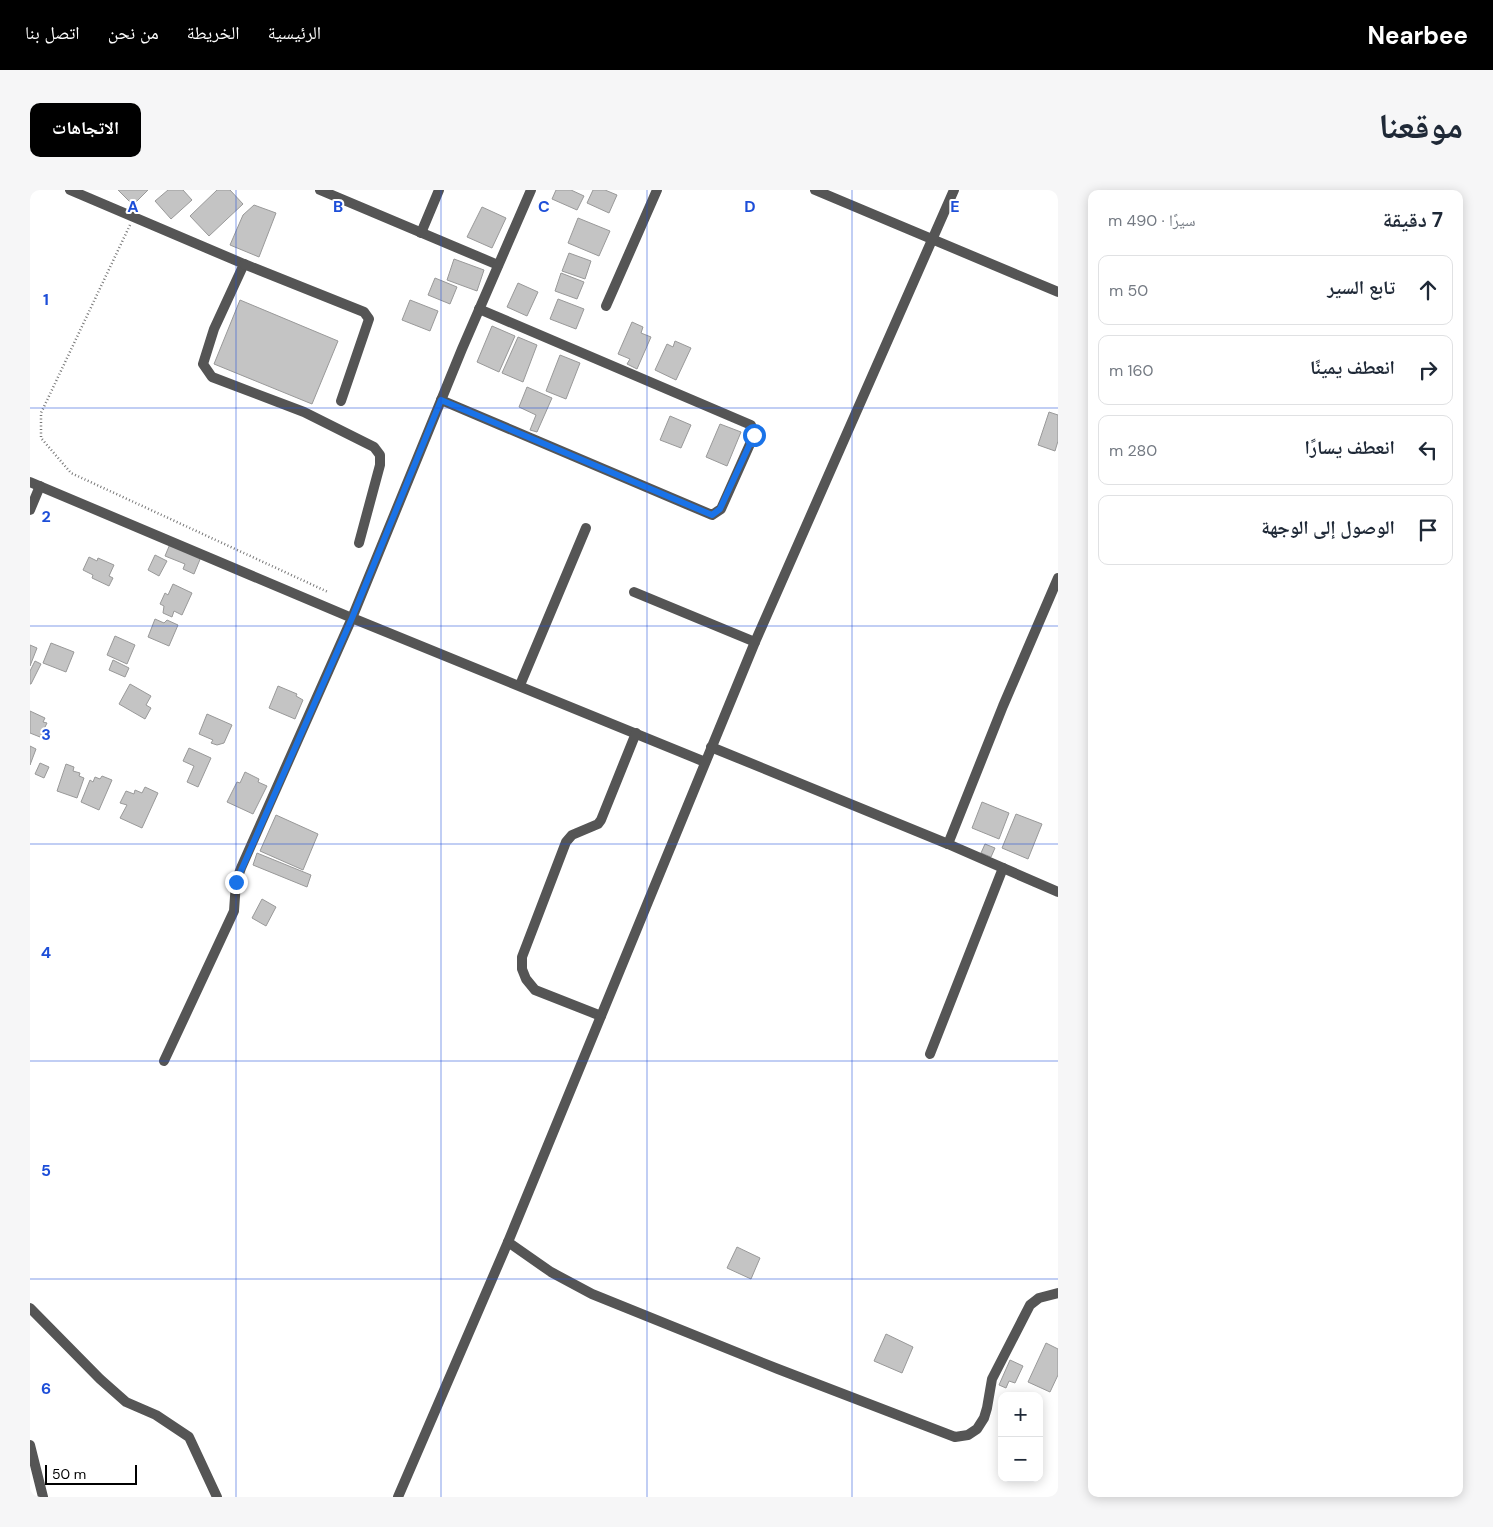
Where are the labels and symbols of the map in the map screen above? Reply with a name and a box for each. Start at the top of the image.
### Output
text: A [127,196,139,217]
text: B [333,196,343,217]
text: C [538,196,550,217]
text: D [744,196,756,217]
text: E [950,196,960,217]
text: 1 [43,289,49,310]
route start [743,424,766,447]
text: 2 [41,506,51,527]
text: 3 [41,724,51,745]
route end [225,871,248,894]
text: 4 [41,942,51,963]
text: 5 [41,1160,51,1181]
text: 6 [41,1378,51,1399]
scale bar [45,1462,138,1485]

